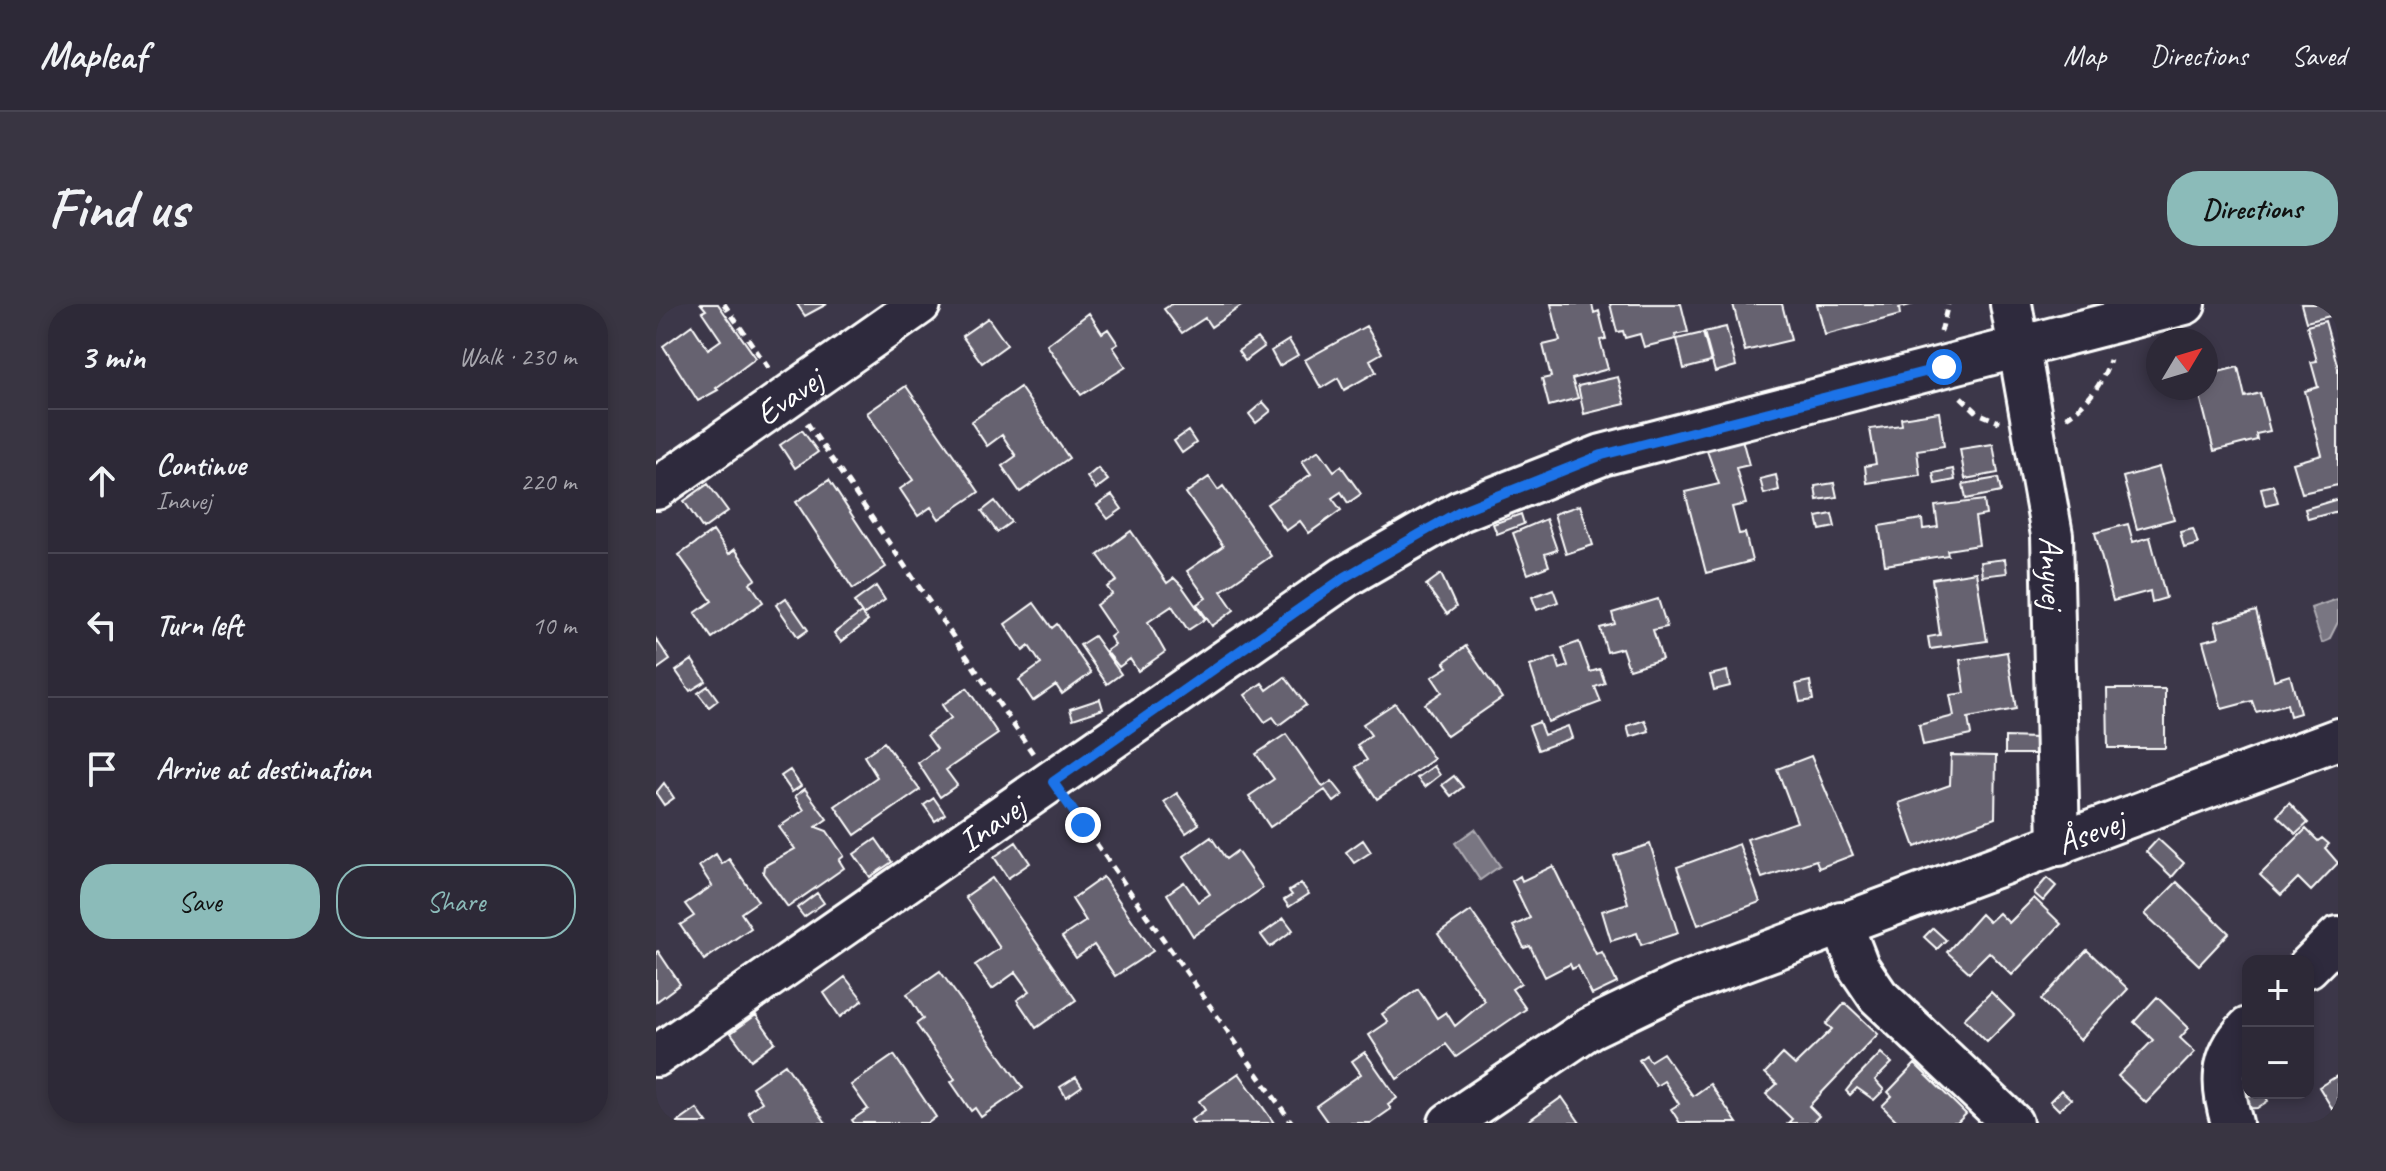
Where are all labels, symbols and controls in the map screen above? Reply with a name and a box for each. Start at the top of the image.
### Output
text: Mapleaf [40,32,146,79]
text: Map [2063,38,2106,73]
text: Directions [2150,38,2248,73]
text: Saved [2292,38,2346,73]
button: Directions [2167,171,2338,246]
text: Find us [48,173,188,244]
north arrow [2146,328,2218,400]
text: 3 min [80,335,145,378]
text: Walk · 230 m [459,340,576,373]
route start [1926,349,1962,385]
street label: Evavej [747,356,834,435]
text: Continue [156,446,246,484]
icon: ahead [80,459,124,503]
text: 220 m [520,465,576,498]
text: Inavej [156,484,212,517]
street label: Anyvej [2030,535,2075,613]
icon: left [80,603,124,647]
text: Turn left [156,606,243,644]
text: 10 m [532,609,576,642]
icon: arrive [80,747,124,791]
text: Arrive at destination [156,750,371,788]
street label: Inavej [949,783,1037,862]
street label: Åsevej [2051,798,2134,864]
route end [1065,807,1101,843]
button: Save [80,864,320,939]
button: Share [336,864,576,939]
map controls [2242,955,2314,1099]
button: + [2242,955,2314,1027]
button: − [2242,1027,2314,1099]

